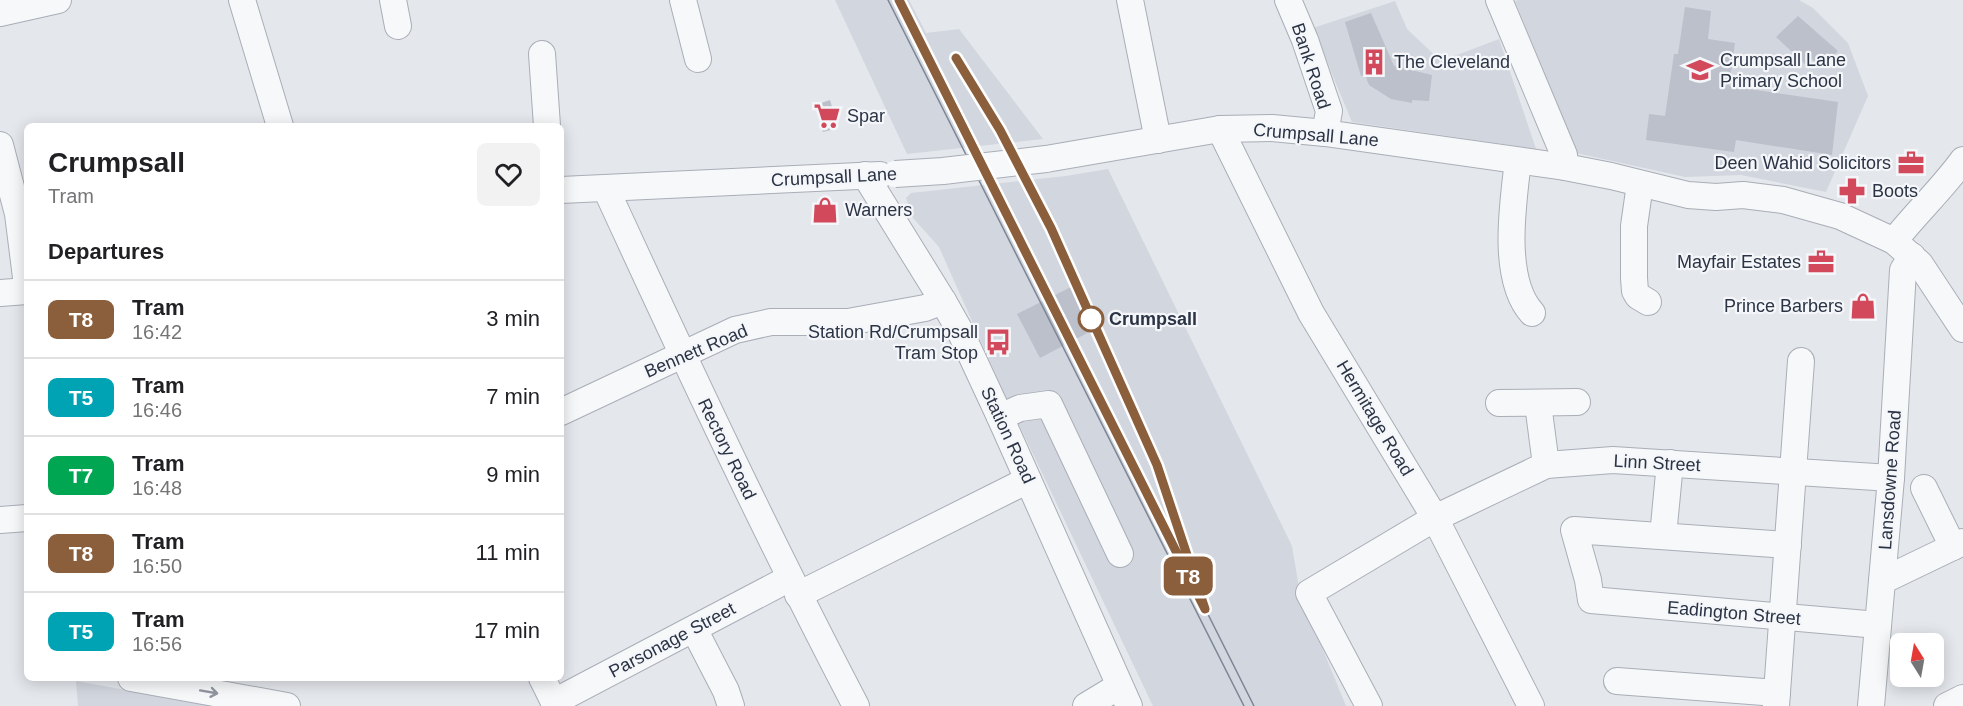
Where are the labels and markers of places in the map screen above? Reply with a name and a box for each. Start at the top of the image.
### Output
building icon: The Cleveland [1359,47,1389,77]
place label: Crumpsall Lane Primary School [1720,50,1846,91]
place label: The Cleveland [1394,52,1510,72]
school or university icon: Crumpsall Lane Primary School [1685,55,1715,85]
supermarket icon: Spar [812,101,842,131]
place label: Spar [847,106,885,126]
office icon: Deen Wahid Solicitors [1896,148,1926,178]
place label: Deen Wahid Solicitors [1715,153,1891,173]
pharmacy icon: Boots [1837,176,1867,206]
place label: Boots [1872,181,1918,201]
shop icon: Warners [810,195,840,225]
place label: Warners [845,200,912,220]
office icon: Mayfair Estates [1806,247,1836,277]
place label: Mayfair Estates [1677,252,1801,272]
shop icon: Prince Barbers [1848,291,1878,321]
place label: Prince Barbers [1724,296,1843,316]
marker: Crumpsall [1078,306,1104,332]
place label: Crumpsall [1109,309,1197,329]
place label: Station Rd/Crumpsall Tram Stop [808,322,978,363]
bus stop icon: Station Rd/Crumpsall Tram Stop [983,327,1013,357]

